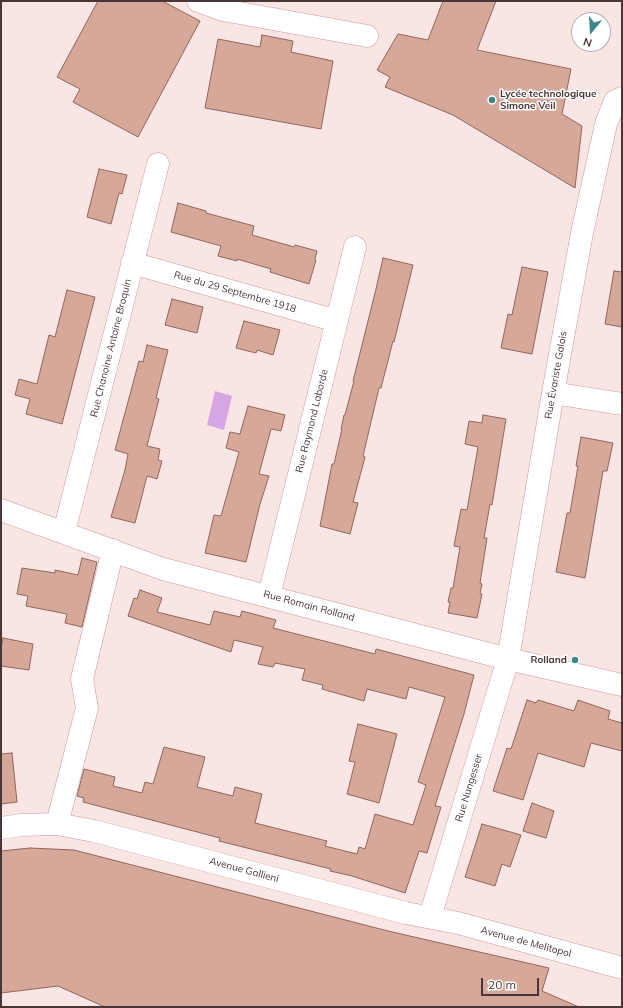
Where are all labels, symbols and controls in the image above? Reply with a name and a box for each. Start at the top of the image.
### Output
north arrow [571,12,611,52]
text: N [581,35,594,50]
place label: Lycée technologique Simone Veil [500,88,596,112]
marker: Lycée technologique Simone Veil [487,95,497,105]
street label: Rue du 29 Septembre 1918 [172,269,298,315]
street label: Rue Chanoine Antoine Broquin [88,278,134,418]
street label: Rue Évariste Galois [542,330,570,420]
street label: Rue Raymond Laborde [293,368,331,474]
street label: Rue Romain Rolland [262,588,356,624]
place label: Rolland [531,654,567,666]
marker: Rolland [570,655,580,665]
street label: Rue Nungesser [453,753,485,823]
street label: Avenue Gallieni [208,855,280,885]
street label: Avenue de Melitopol [479,924,573,960]
scale bar [483,970,541,996]
text: 20 m [488,977,516,992]

